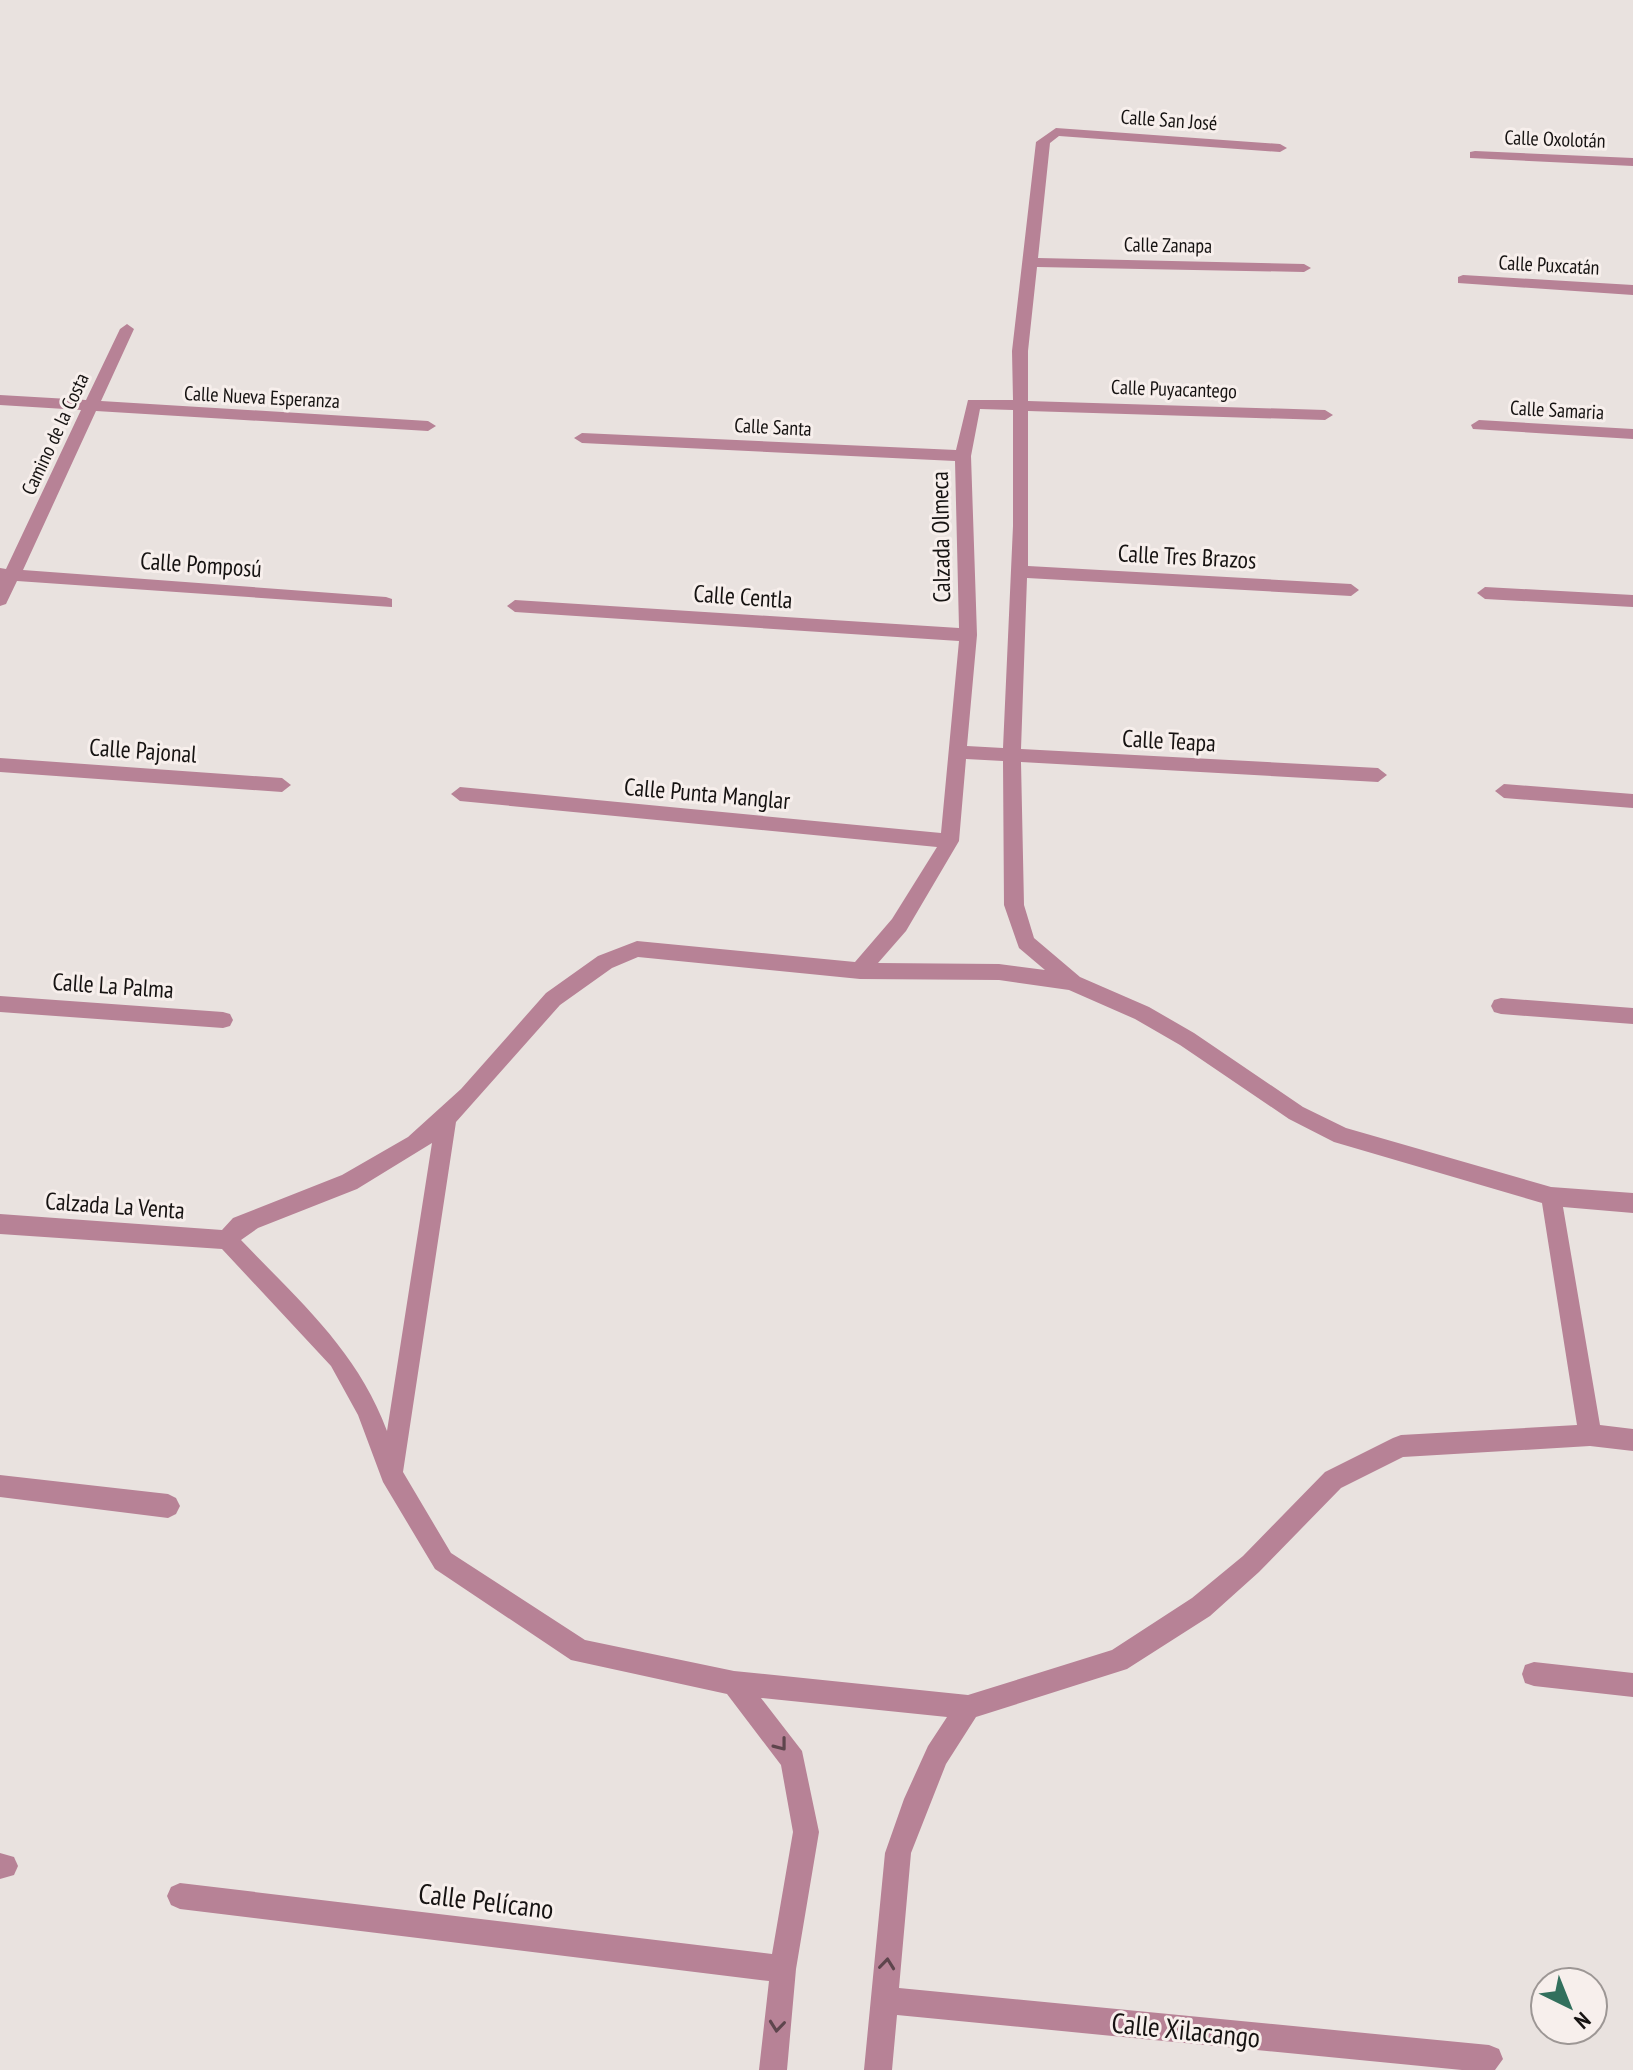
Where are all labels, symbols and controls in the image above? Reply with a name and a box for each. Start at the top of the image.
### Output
street label: Calle San José [1120,104,1218,136]
street label: Calle Oxolotán [1504,124,1606,154]
street label: Calle Zanapa [1124,231,1212,259]
street label: Calle Puxcatán [1498,249,1600,281]
street label: Camino de la Costa [15,369,95,499]
street label: Calle Puyacantego [1111,374,1237,404]
street label: Calle Nueva Esperanza [184,380,340,414]
street label: Calle Samaria [1509,395,1605,425]
street label: Calle Santa [734,412,812,442]
street label: Calzada Olmeca [924,471,957,603]
street label: Calle Tres Brazos [1117,537,1257,576]
street label: Calle Pomposú [139,545,263,584]
street label: Calle Centla [693,578,794,615]
street label: Calle Teapa [1121,723,1217,758]
street label: Calle Pajonal [88,731,198,770]
street label: Calle Punta Manglar [623,771,792,816]
street label: Calle La Palma [51,966,175,1005]
street label: Calzada La Venta [44,1185,186,1226]
one-way arrow [772,1736,786,1751]
street label: Calle Pelícano [416,1874,556,1927]
one-way arrow [879,1957,896,1970]
north arrow [1529,1966,1609,2046]
street label: Calle Xilacango [1110,2003,1262,2056]
text: N [1569,2006,1597,2035]
one-way arrow [769,2020,786,2033]

